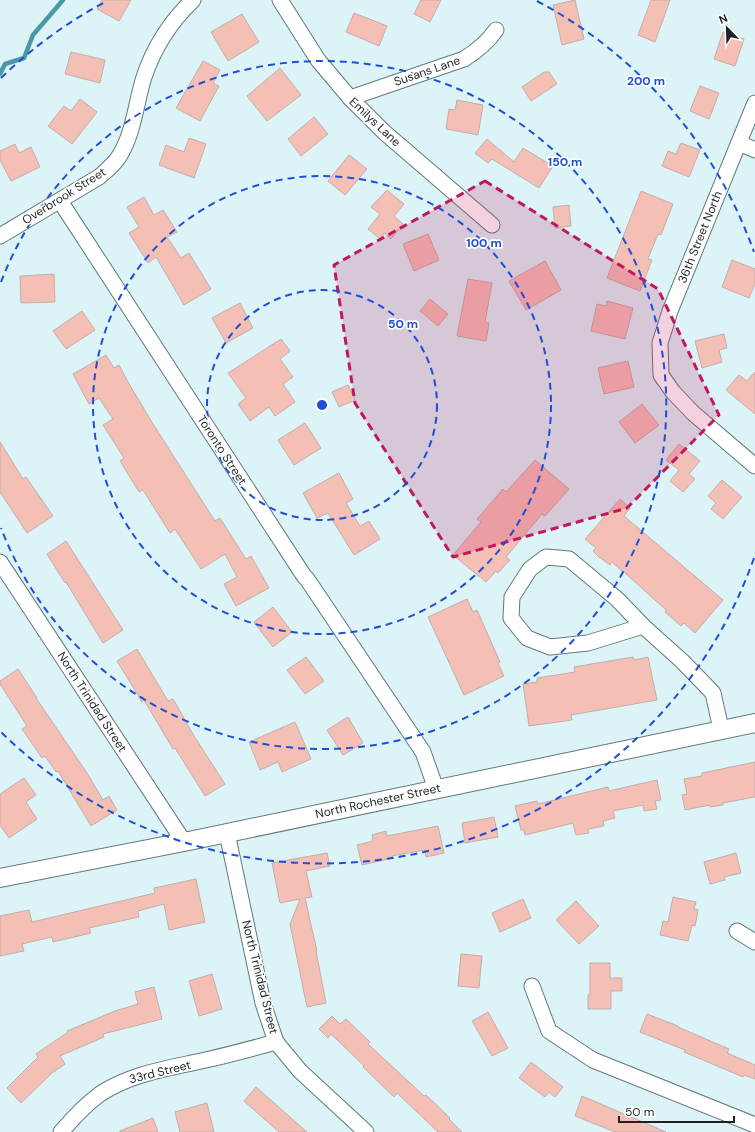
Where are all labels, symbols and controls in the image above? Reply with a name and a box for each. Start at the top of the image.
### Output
north arrow [707,8,747,48]
text: N [717,11,730,27]
street label: Susans Lane [392,52,462,90]
text: 200 m [627,73,665,89]
street label: Emilys Lane [346,94,404,150]
text: 150 m [548,154,582,170]
street label: Overbrook Street [19,164,109,228]
street label: 36th Street North [674,188,726,285]
text: 100 m [466,235,502,251]
text: 50 m [388,316,418,332]
centre of rings [315,398,329,412]
street label: Toronto Street [194,412,251,488]
street label: North Trinidad Street [54,649,131,755]
street label: North Rochester Street [314,780,442,822]
street label: North Trinidad Street [238,919,282,1036]
street label: 33rd Street [127,1057,193,1087]
scale bar [619,1098,734,1124]
text: 50 m [625,1104,654,1120]

